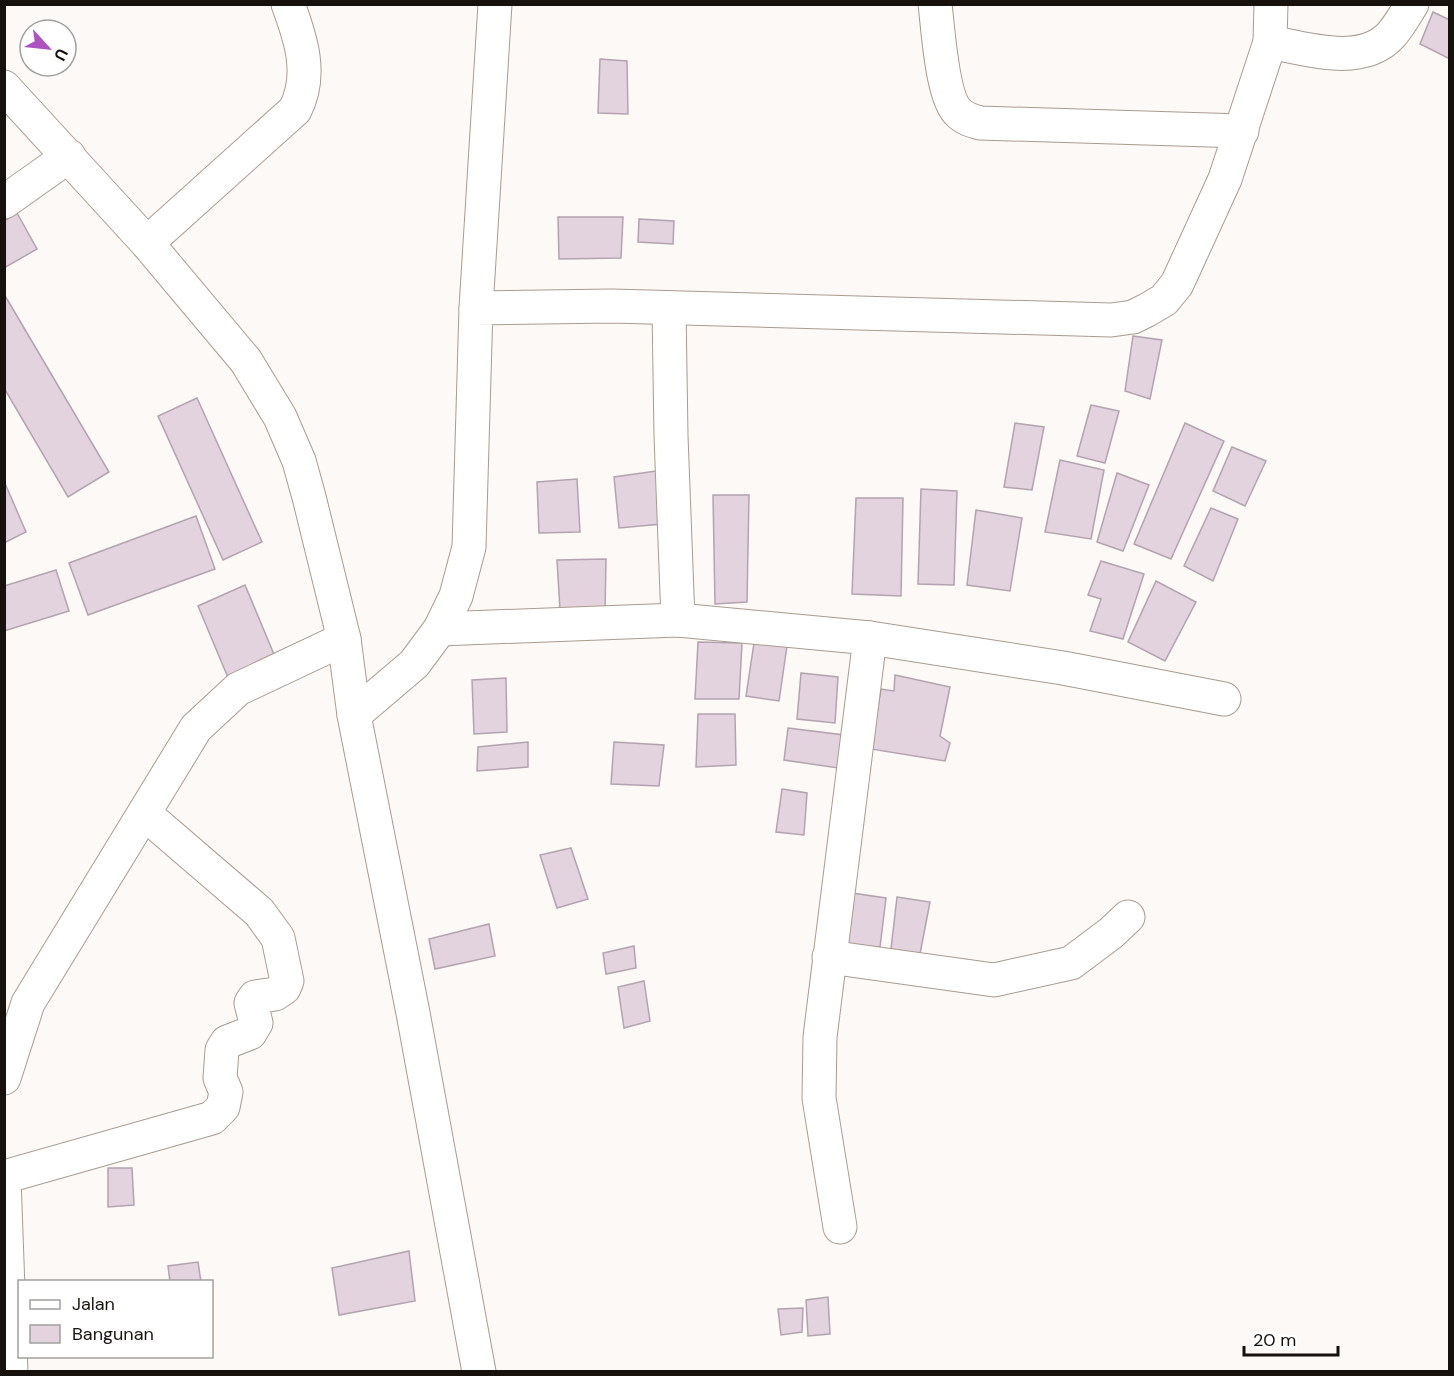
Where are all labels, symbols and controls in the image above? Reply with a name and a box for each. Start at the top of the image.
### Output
north arrow [18,18,78,78]
text: U [49,45,73,64]
legend [18,1280,213,1358]
text: Jalan [72,1292,115,1316]
scale bar [1244,1319,1338,1357]
text: Bangunan [72,1322,154,1346]
text: 20 m [1253,1328,1296,1352]

